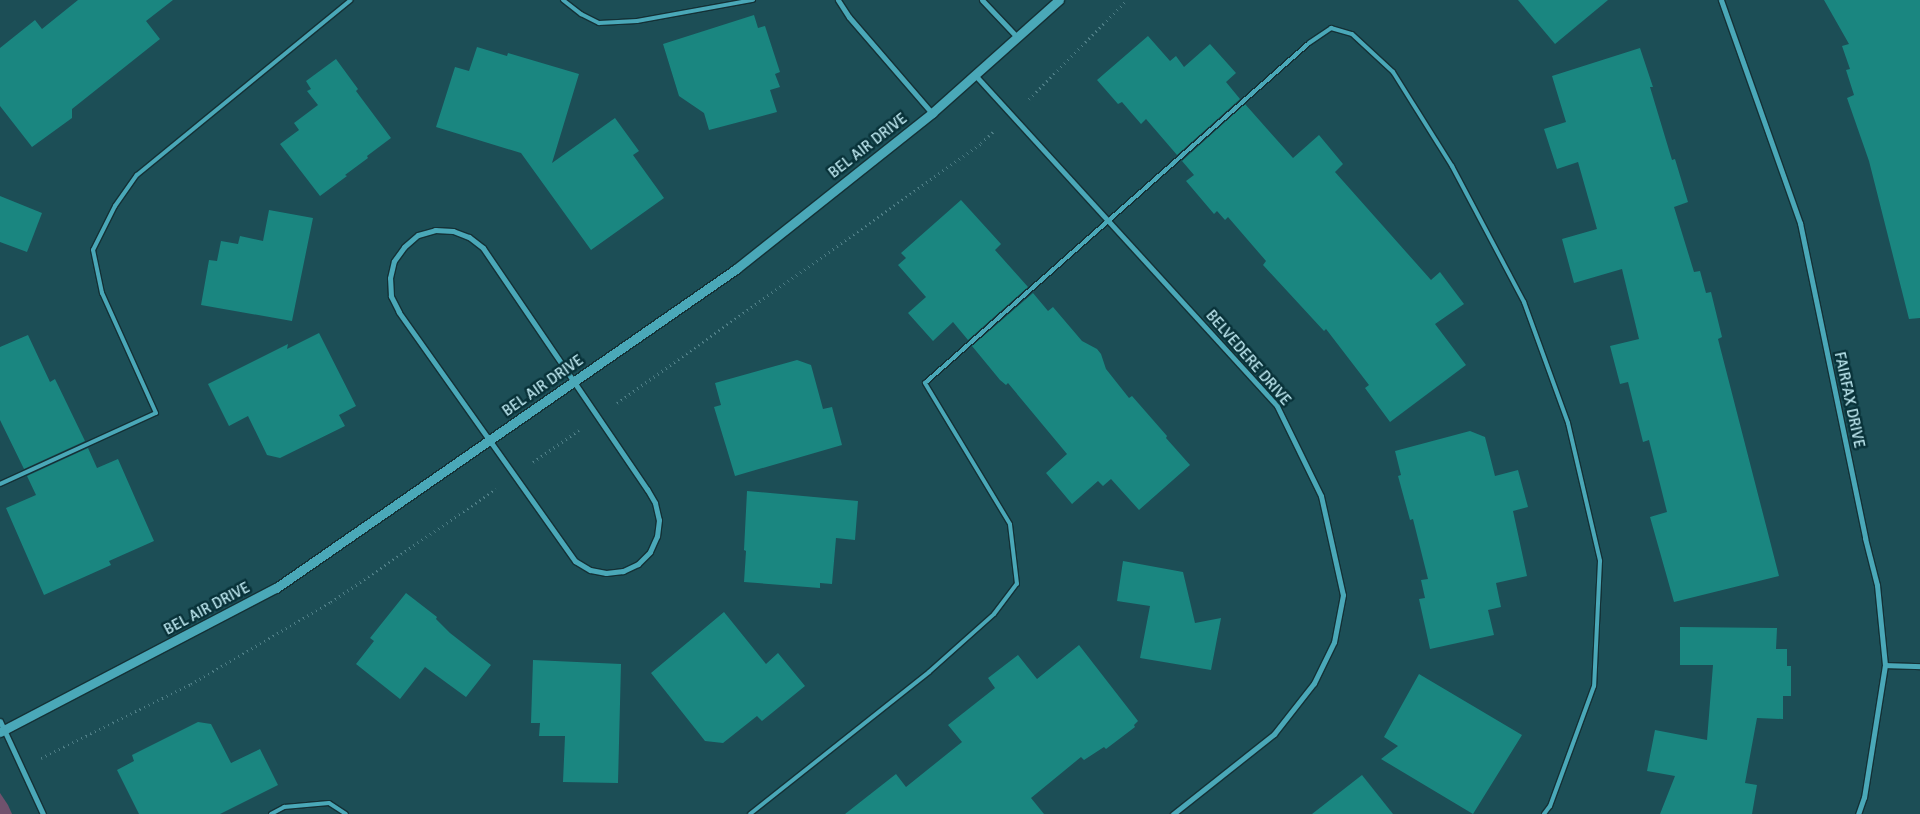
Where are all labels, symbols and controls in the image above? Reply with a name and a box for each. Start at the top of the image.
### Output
street label: BEL AIR DRIVE [825,110,911,182]
street label: BELVEDERE DRIVE [1202,307,1294,409]
street label: FAIRFAX DRIVE [1830,350,1868,450]
street label: BEL AIR DRIVE [499,351,587,421]
street label: BEL AIR DRIVE [161,579,253,639]

